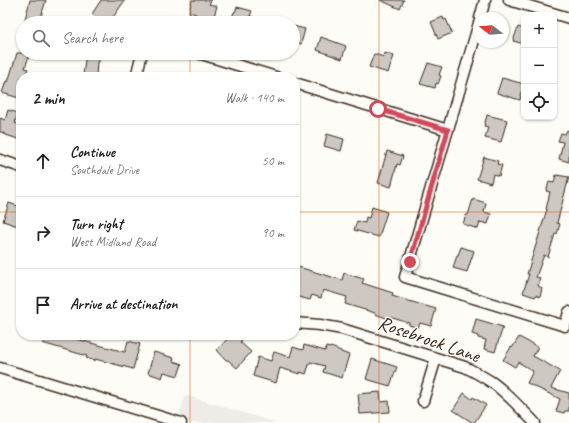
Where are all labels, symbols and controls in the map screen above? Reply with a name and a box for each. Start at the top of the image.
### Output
north arrow [473,12,509,48]
map controls [521,12,557,120]
button: + [521,12,557,48]
search box [16,16,300,60]
icon: search [30,27,52,49]
text: Search here [62,29,123,48]
button: − [521,48,557,84]
button: locate [521,84,557,120]
text: 2 min [32,88,65,109]
text: Walk · 140 m [225,90,284,106]
route start [369,100,387,118]
text: Continue [70,143,115,162]
icon: ahead [32,150,54,172]
text: 50 m [262,153,284,169]
text: Southdale Drive [70,162,139,178]
text: Turn right [70,215,123,234]
icon: right [32,222,54,244]
text: 90 m [262,225,284,241]
text: West Midland Road [70,234,156,250]
route end [401,253,419,271]
icon: arrive [32,294,54,316]
text: Arrive at destination [70,295,177,314]
street label: Rosebrock Lane [375,310,485,369]

